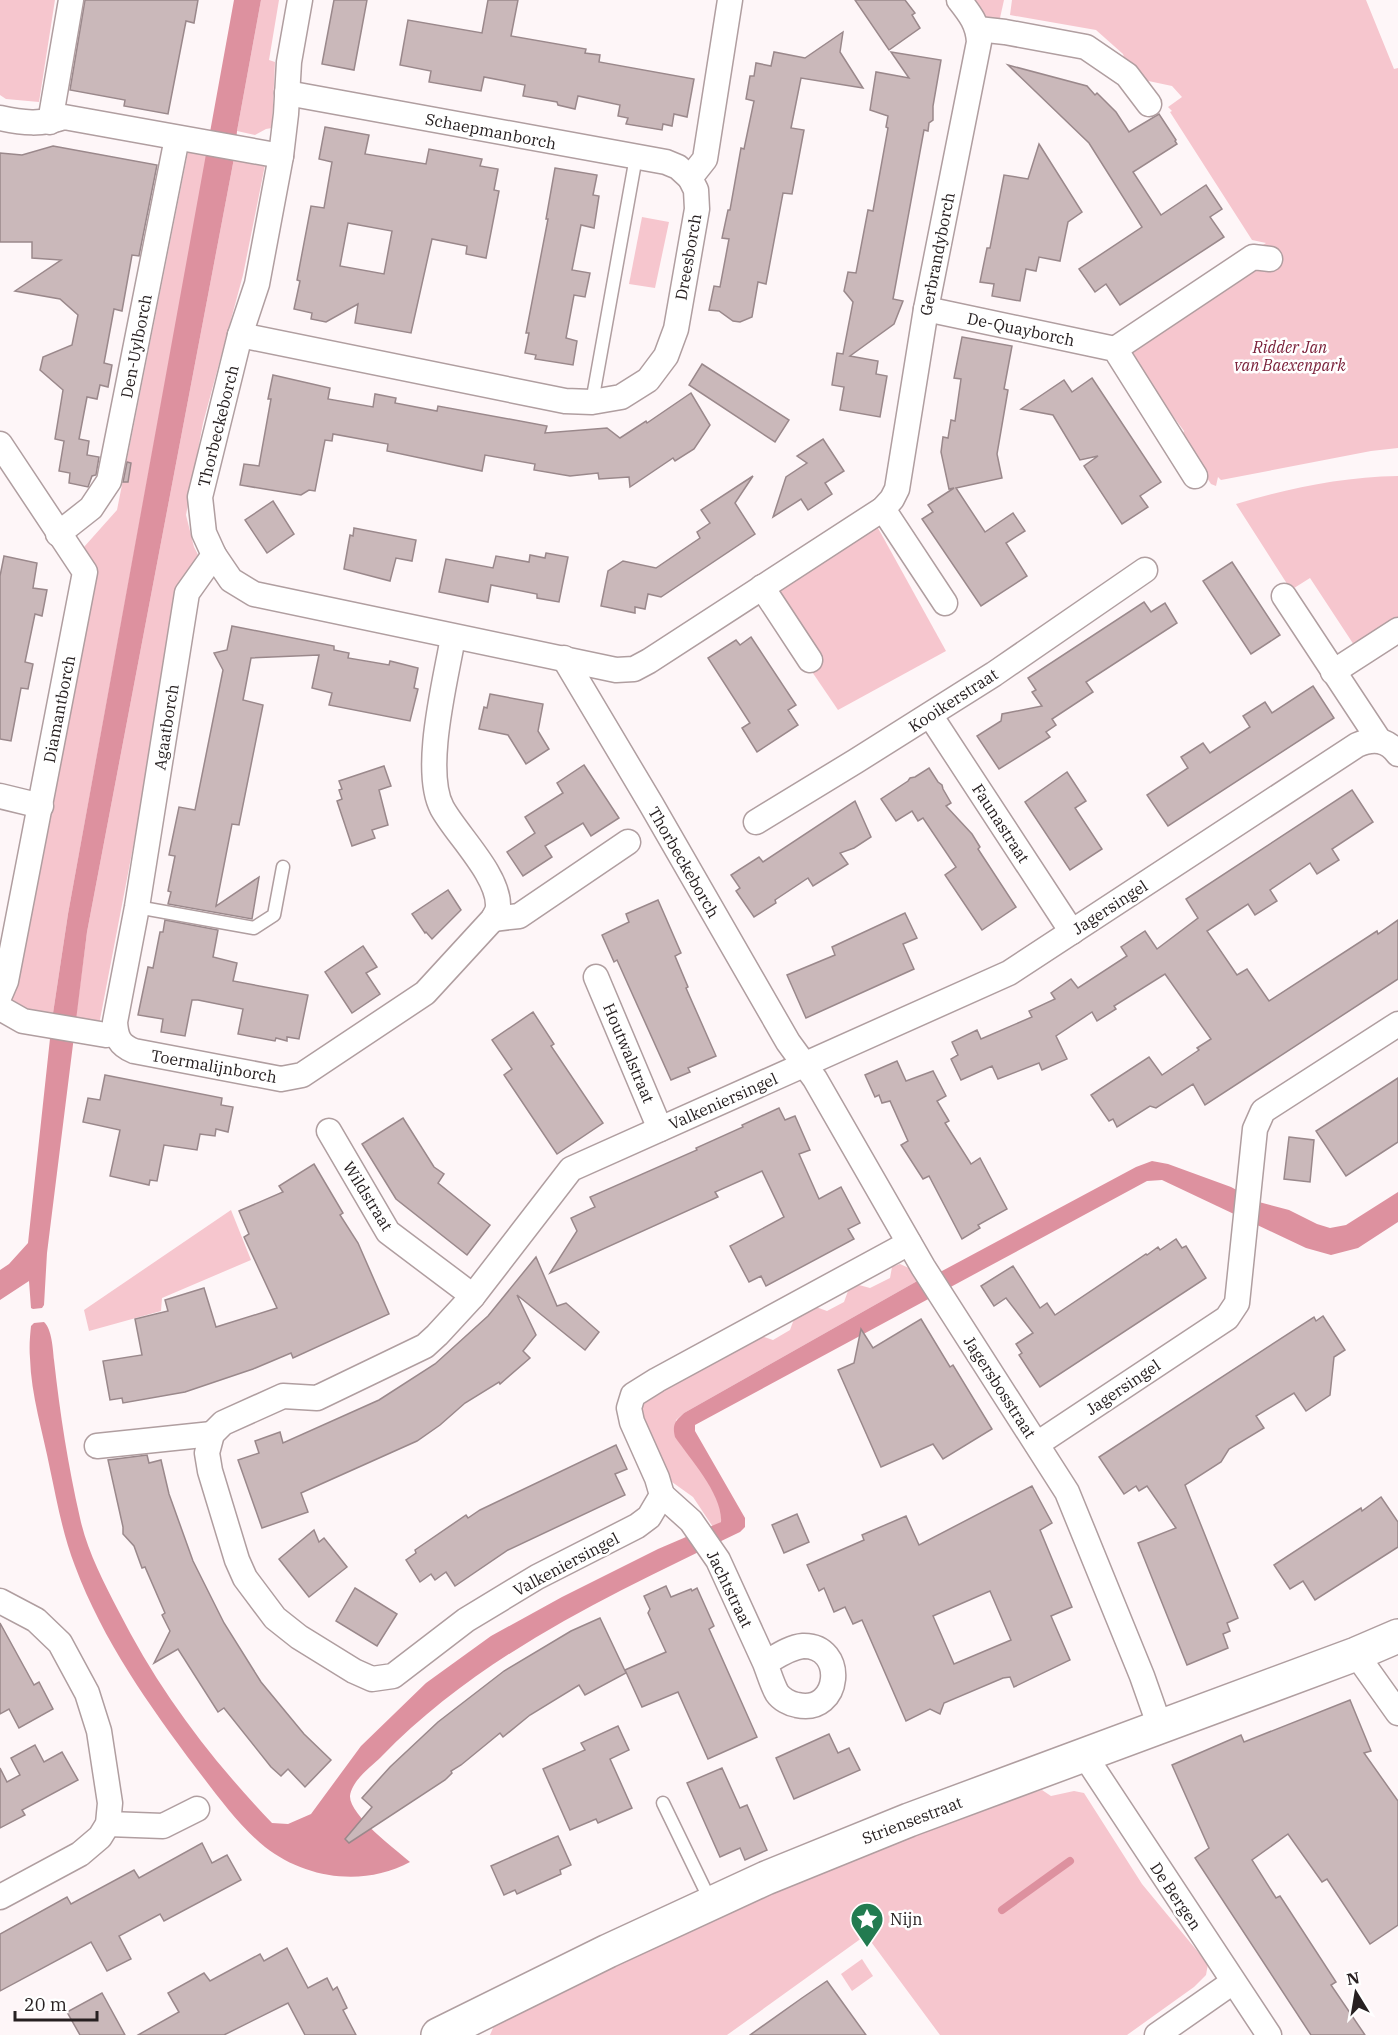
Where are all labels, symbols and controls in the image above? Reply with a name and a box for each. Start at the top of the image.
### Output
street label: Schaepmanborch [424,108,558,154]
street label: Gerbrandyborch [915,191,959,317]
street label: Dreesborch [671,212,705,302]
street label: Den-Uylborch [116,292,156,400]
street label: De-Quayborch [966,308,1077,350]
park label: Ridder Jan van Baexenpark [1234,337,1346,375]
street label: Thorbeckeborch [193,363,243,489]
street label: Diamantborch [39,654,79,764]
street label: Kooikerstraat [905,664,1002,736]
street label: Agaatborch [149,683,183,771]
street label: Faunastraat [968,780,1034,867]
street label: Thorbeckeborch [644,803,724,921]
street label: Jagersingel [1069,875,1151,939]
street label: Houtwalstraat [599,1000,659,1106]
street label: Toermalijnborch [149,1045,279,1087]
street label: Valkeniersingel [666,1068,781,1134]
street label: Wildstraat [339,1158,397,1235]
street label: Jagersbosstraat [960,1332,1041,1442]
street label: Jagersingel [1082,1355,1164,1419]
street label: Valkeniersingel [510,1528,622,1600]
street label: Jachtstraat [703,1547,757,1631]
street label: Striensestraat [859,1792,965,1848]
street label: De Bergen [1146,1858,1206,1934]
place icon: Nijn [849,1901,885,1948]
place label: Nijn [890,1909,923,1929]
north arrow [1326,1963,1386,2023]
text: N [1345,1967,1361,1989]
scale bar [15,1984,98,2022]
text: 20 m [24,1993,67,2016]

